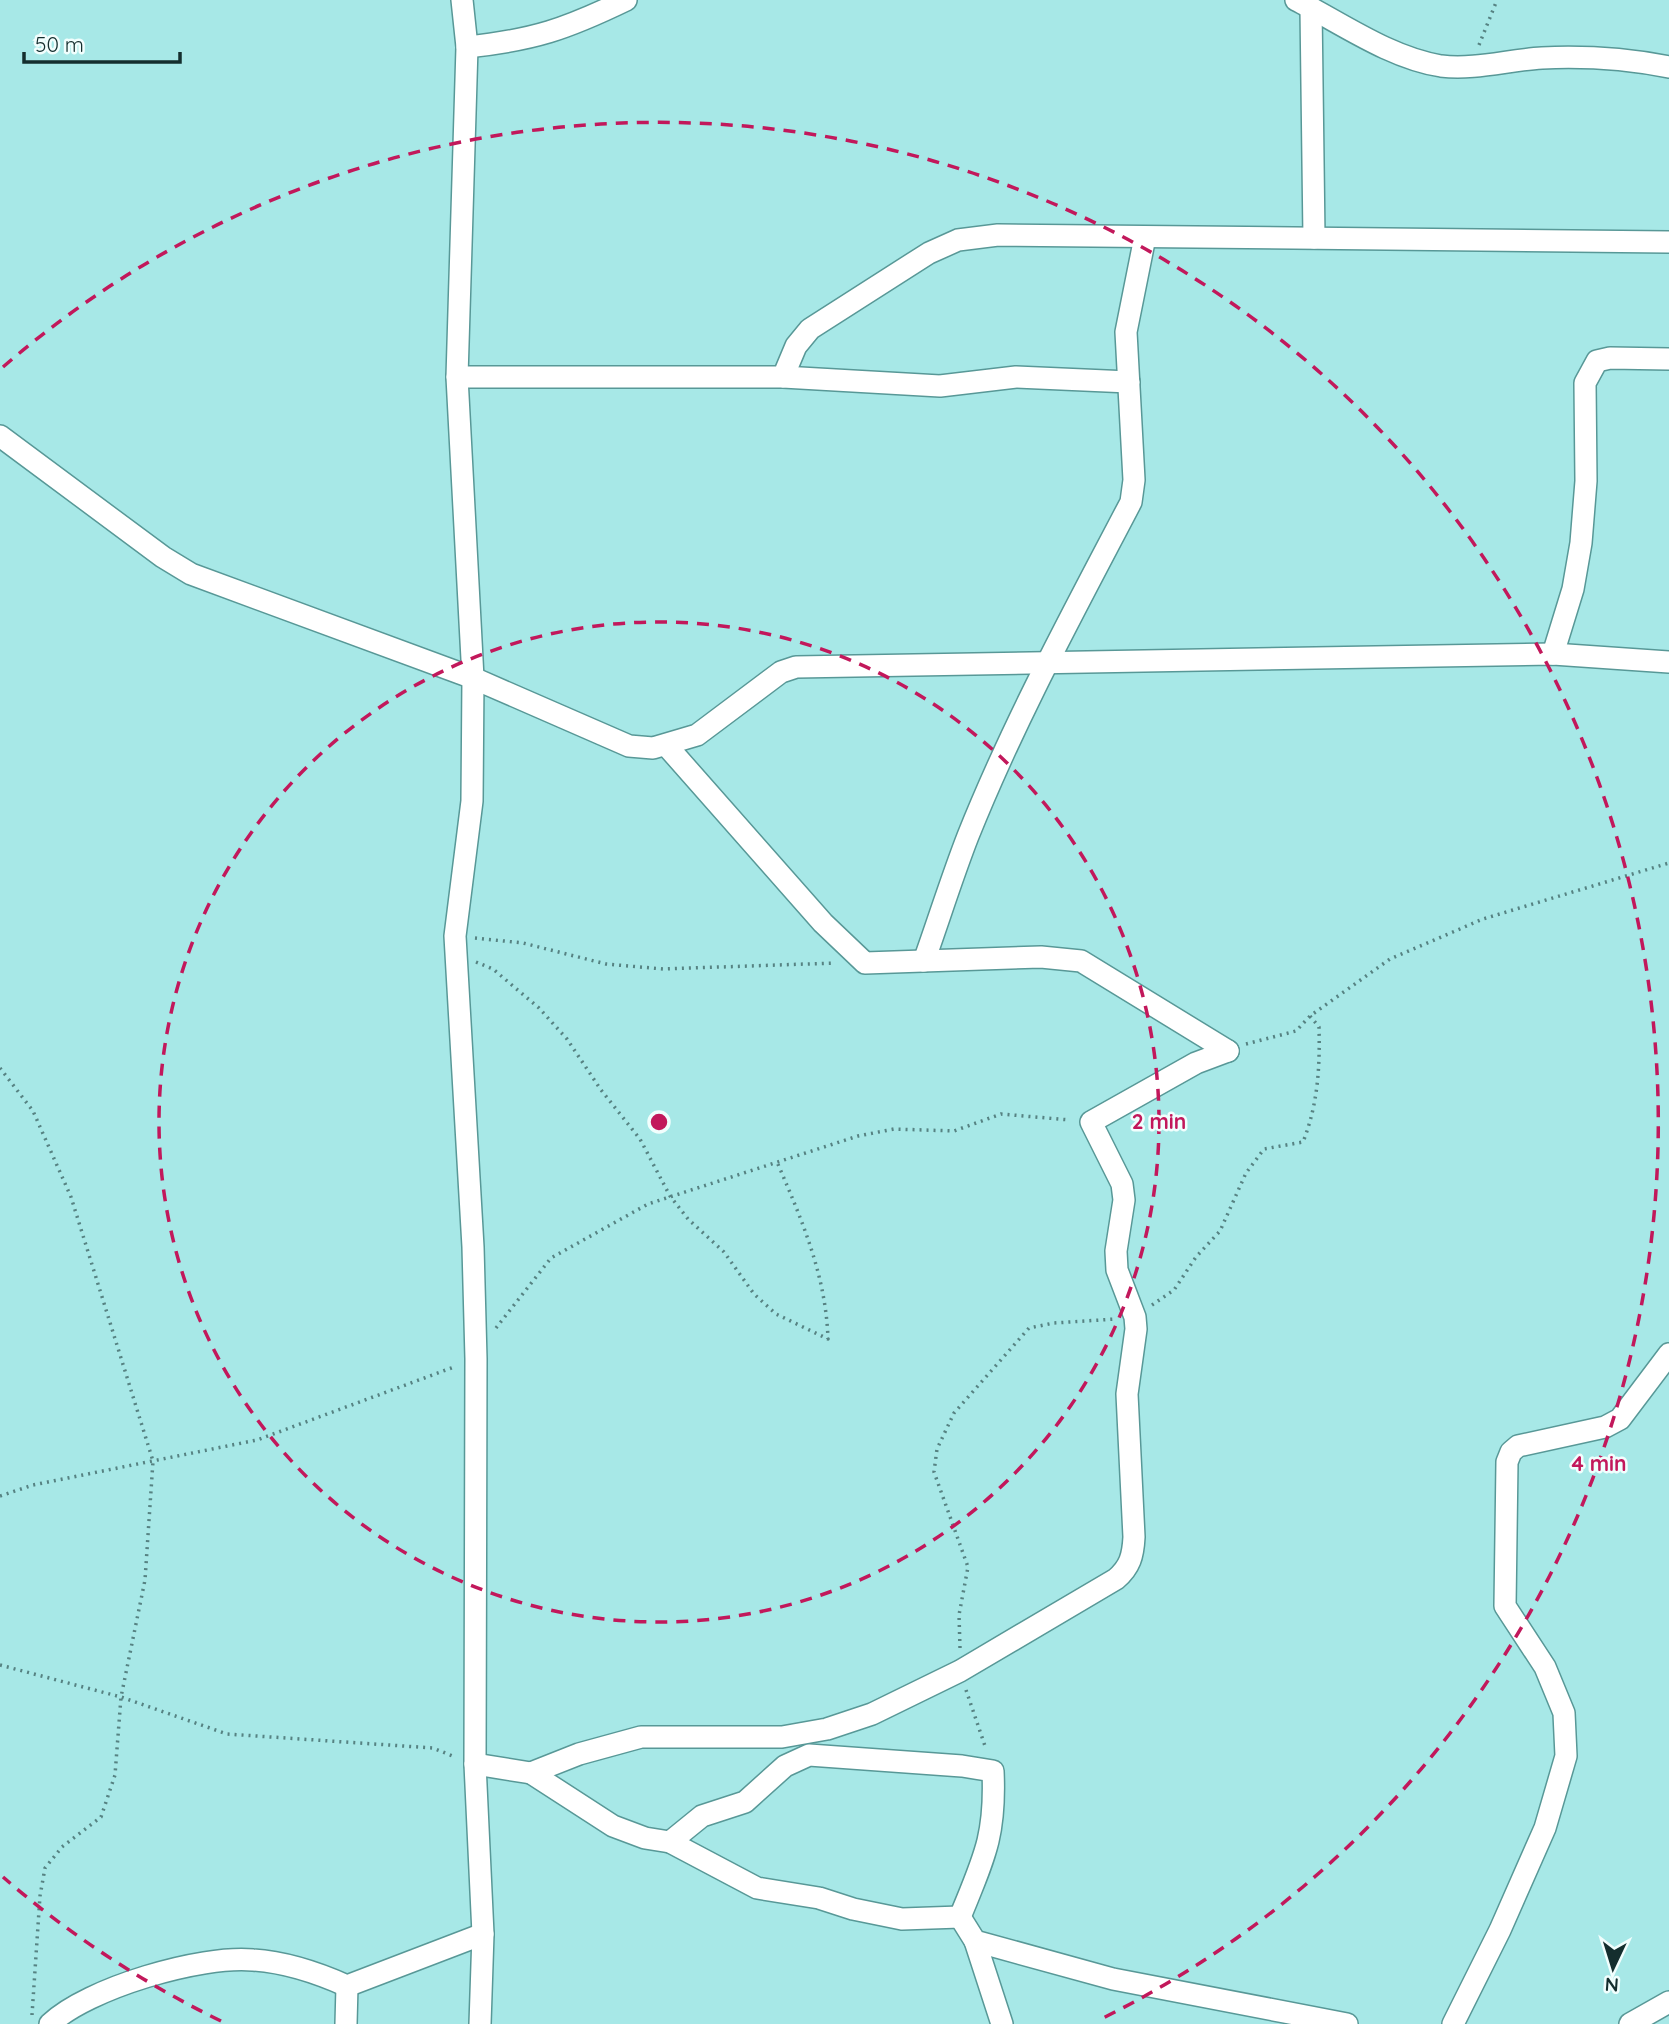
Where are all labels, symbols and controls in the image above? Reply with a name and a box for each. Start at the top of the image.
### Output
scale bar [24,21,180,65]
text: 50 m [35,31,84,57]
text: 2 min [1132,1108,1186,1134]
centre of rings [647,1110,671,1134]
text: 4 min [1571,1450,1627,1476]
north arrow [1578,1933,1648,2003]
text: N [1604,1973,1620,1997]

